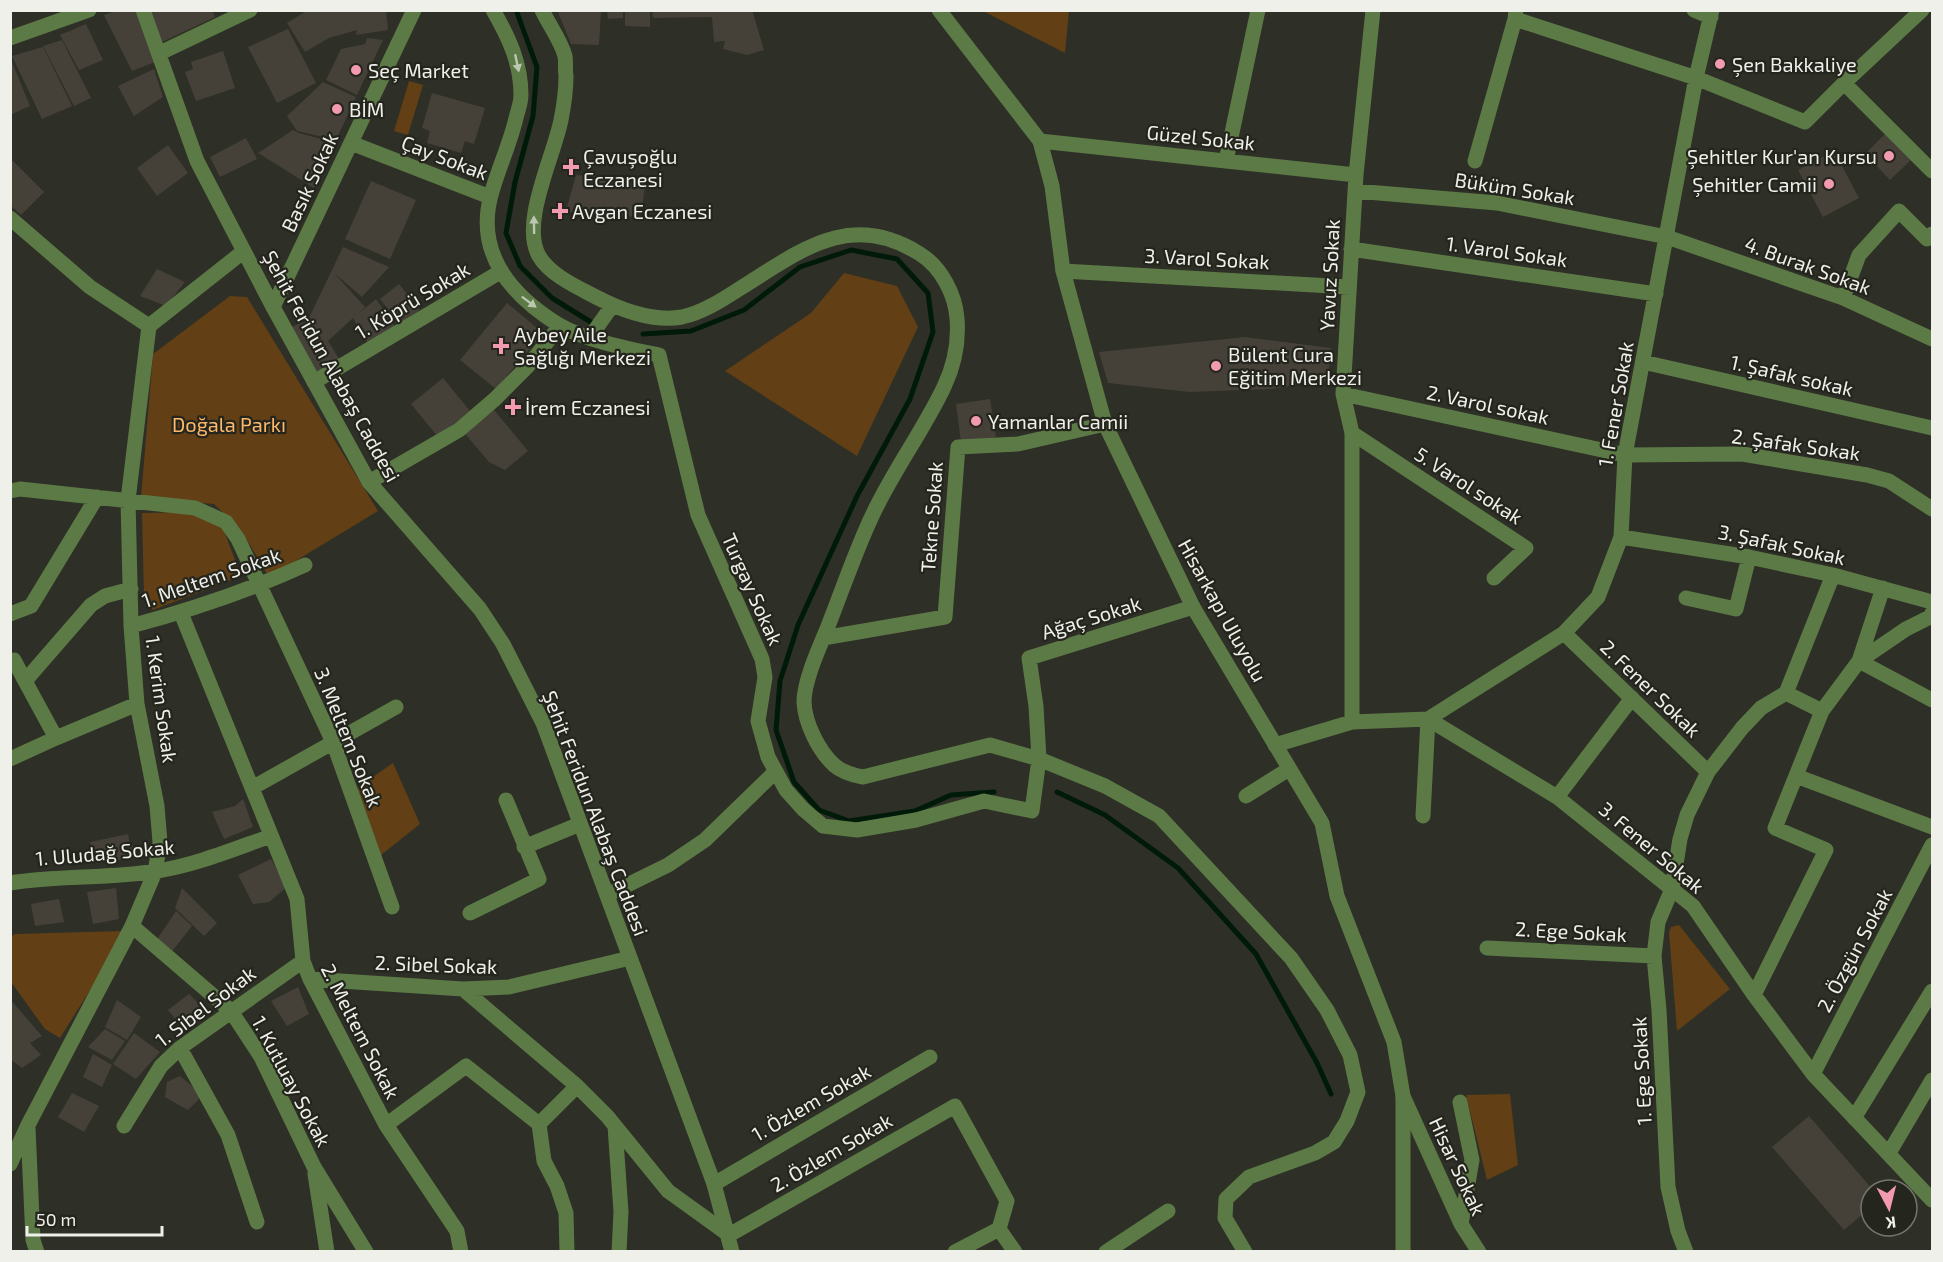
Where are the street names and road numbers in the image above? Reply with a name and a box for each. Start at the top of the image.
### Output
street label: Güzel Sokak [1146,119,1256,155]
street label: Basık Sokak [276,128,342,236]
street label: Çay Sokak [398,130,492,185]
street label: Büküm Sokak [1453,167,1577,209]
street label: Yavuz Sokak [1314,219,1344,331]
street label: 1. Varol Sokak [1445,231,1569,271]
street label: 4. Burak Sokak [1742,231,1874,299]
street label: 3. Varol Sokak [1144,243,1270,273]
street label: Şehit Feridun Alabaş Caddesi [257,246,406,486]
street label: 1. Köprü Sokak [350,256,474,344]
street label: 1. Fener Sokak [1592,340,1638,468]
street label: 1. Şafak sokak [1728,349,1856,402]
street label: 2. Varol sokak [1425,379,1551,429]
street label: 2. Şafak Sokak [1730,423,1862,466]
street label: 5. Varol sokak [1411,441,1527,529]
street label: Tekne Sokak [915,461,947,573]
street label: 3. Şafak Sokak [1716,519,1848,570]
street label: Turgay Sokak [718,529,788,649]
street label: Hisarkapı Uluyolu [1174,534,1272,686]
street label: 1. Meltem Sokak [138,542,284,612]
street label: Ağaç Sokak [1038,591,1144,644]
street label: 1. Kerim Sokak [141,634,183,764]
street label: 2. Fener Sokak [1596,634,1706,742]
street label: 3. Meltem Sokak [310,664,388,810]
street label: Şehit Feridun Alabaş Caddesi [537,687,654,939]
street label: 3. Fener Sokak [1595,796,1709,898]
street label: 1. Uludağ Sokak [34,834,176,870]
street label: 2. Özgün Sokak [1811,884,1897,1016]
street label: 2. Ege Sokak [1515,916,1627,946]
street label: 2. Sibel Sokak [374,950,498,978]
street label: 2. Meltem Sokak [317,959,405,1103]
street label: 1. Sibel Sokak [150,961,260,1051]
street label: 1. Kutluay Sokak [247,1012,337,1150]
street label: 1. Ege Sokak [1626,1016,1656,1126]
street label: 1. Özlem Sokak [747,1058,875,1146]
street label: 2. Özlem Sokak [766,1108,896,1196]
street label: Hisar Sokak [1425,1113,1491,1219]

